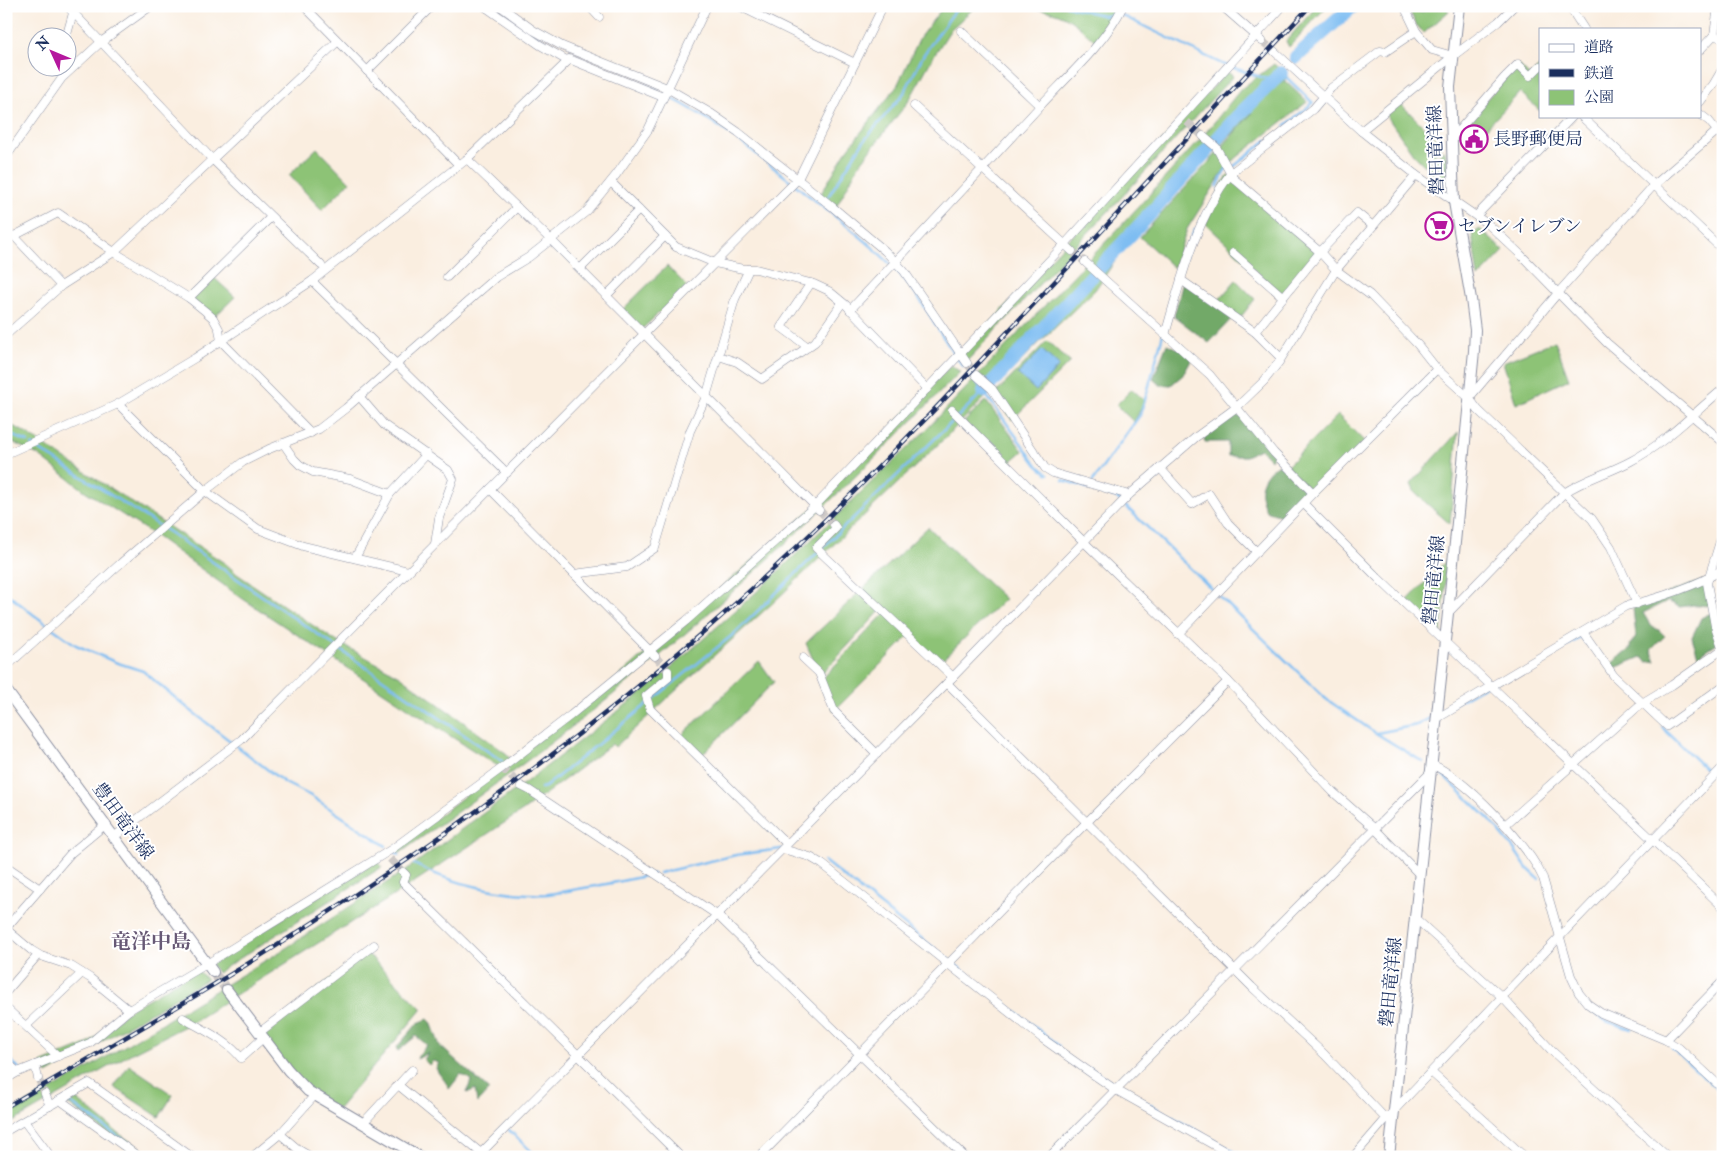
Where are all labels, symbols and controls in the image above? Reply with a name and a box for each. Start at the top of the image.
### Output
north arrow [28,28,78,78]
legend [1539,28,1702,118]
text: N [32,33,54,54]
text: 道路 [1584,38,1614,57]
text: 鉄道 [1584,64,1614,83]
text: 公園 [1584,88,1614,107]
street label: 磐田竜洋線 [1423,105,1449,195]
public building icon: 長野郵便局 [1459,124,1489,154]
place label: 長野郵便局 [1493,128,1583,151]
supermarket icon: セブンイレブン [1424,211,1454,241]
place label: セブンイレブン [1458,215,1582,238]
street label: 磐田竜洋線 [1418,534,1450,626]
street label: 豊田竜洋線 [87,778,159,864]
district label: 竜洋中島 [111,929,191,954]
street label: 磐田竜洋線 [1375,936,1407,1028]

